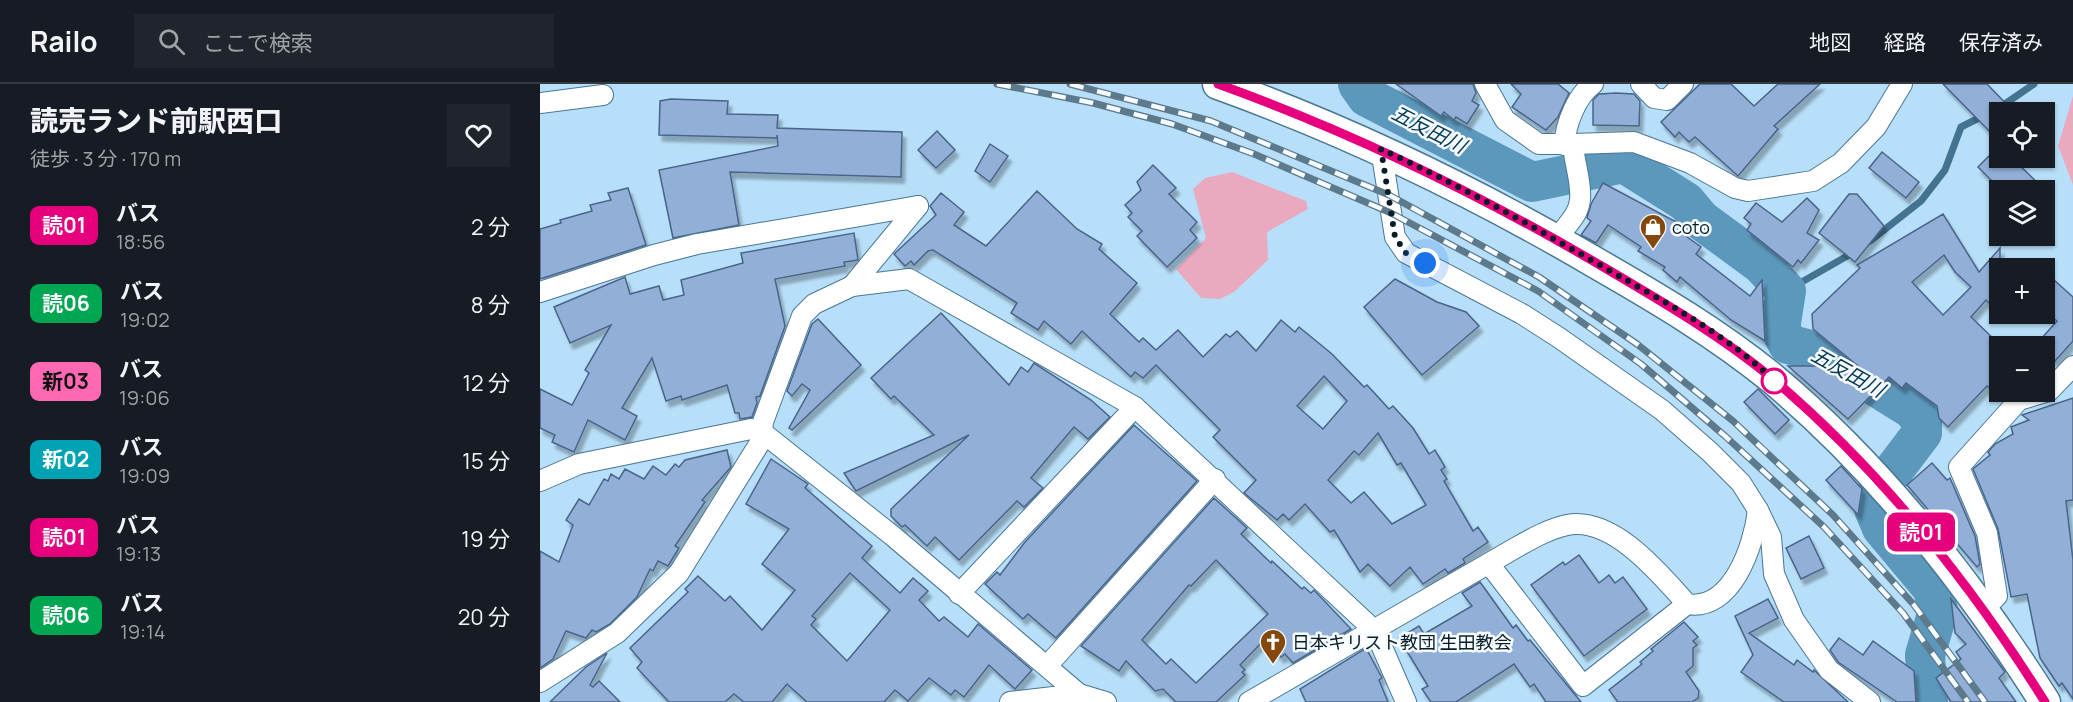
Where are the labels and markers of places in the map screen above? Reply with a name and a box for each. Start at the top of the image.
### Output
shop icon: coto [1638,212,1668,250]
place label: coto [1672,215,1710,239]
unlabelled marker [1761,368,1787,394]
church icon: 日本キリスト教団 生田教会 [1258,627,1288,665]
place label: 日本キリスト教団 生田教会 [1292,630,1512,654]

